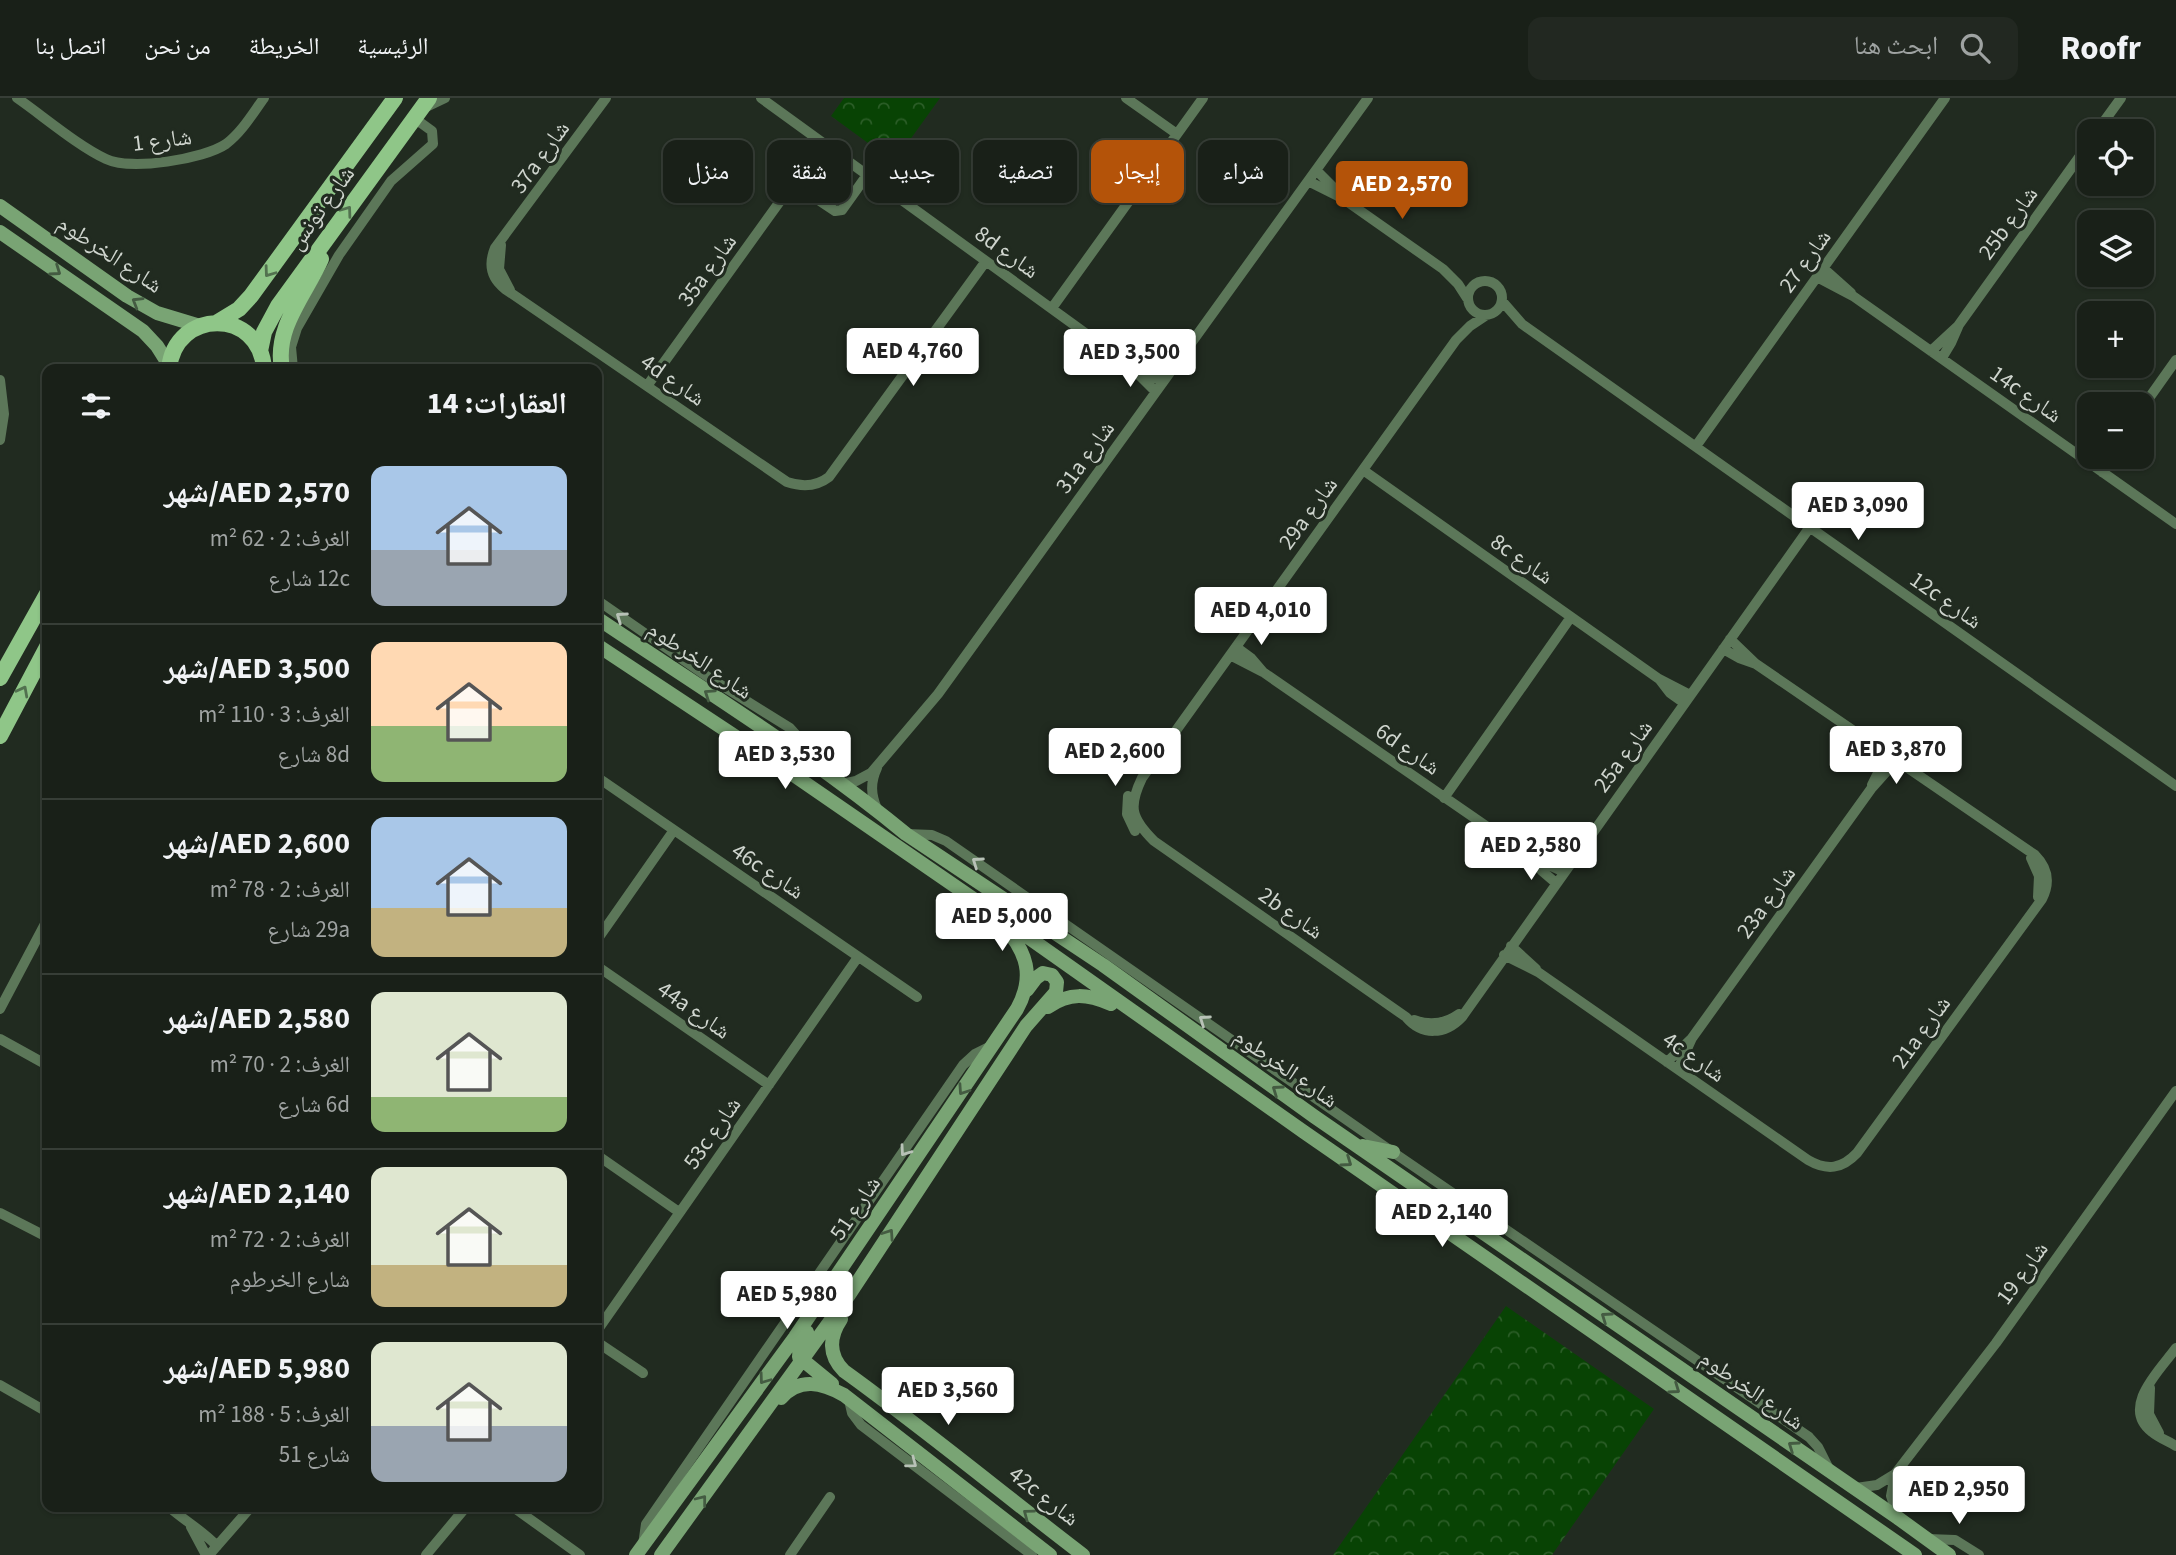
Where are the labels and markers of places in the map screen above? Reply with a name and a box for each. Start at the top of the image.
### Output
pin: AED 2,570 [1322,162,1482,221]
pin: AED 4,760 [833,328,993,388]
pin: AED 3,500 [1050,330,1210,389]
pin: AED 3,090 [1778,482,1938,542]
pin: AED 4,010 [1181,588,1341,647]
pin: AED 3,870 [1816,726,1976,786]
pin: AED 2,600 [1035,728,1195,788]
pin: AED 3,530 [705,732,865,791]
pin: AED 2,580 [1451,822,1611,882]
pin: AED 5,000 [922,894,1082,953]
pin: AED 2,140 [1362,1190,1522,1249]
pin: AED 5,980 [707,1272,867,1331]
pin: AED 3,560 [868,1368,1028,1427]
pin: AED 2,950 [1879,1466,2039,1526]

